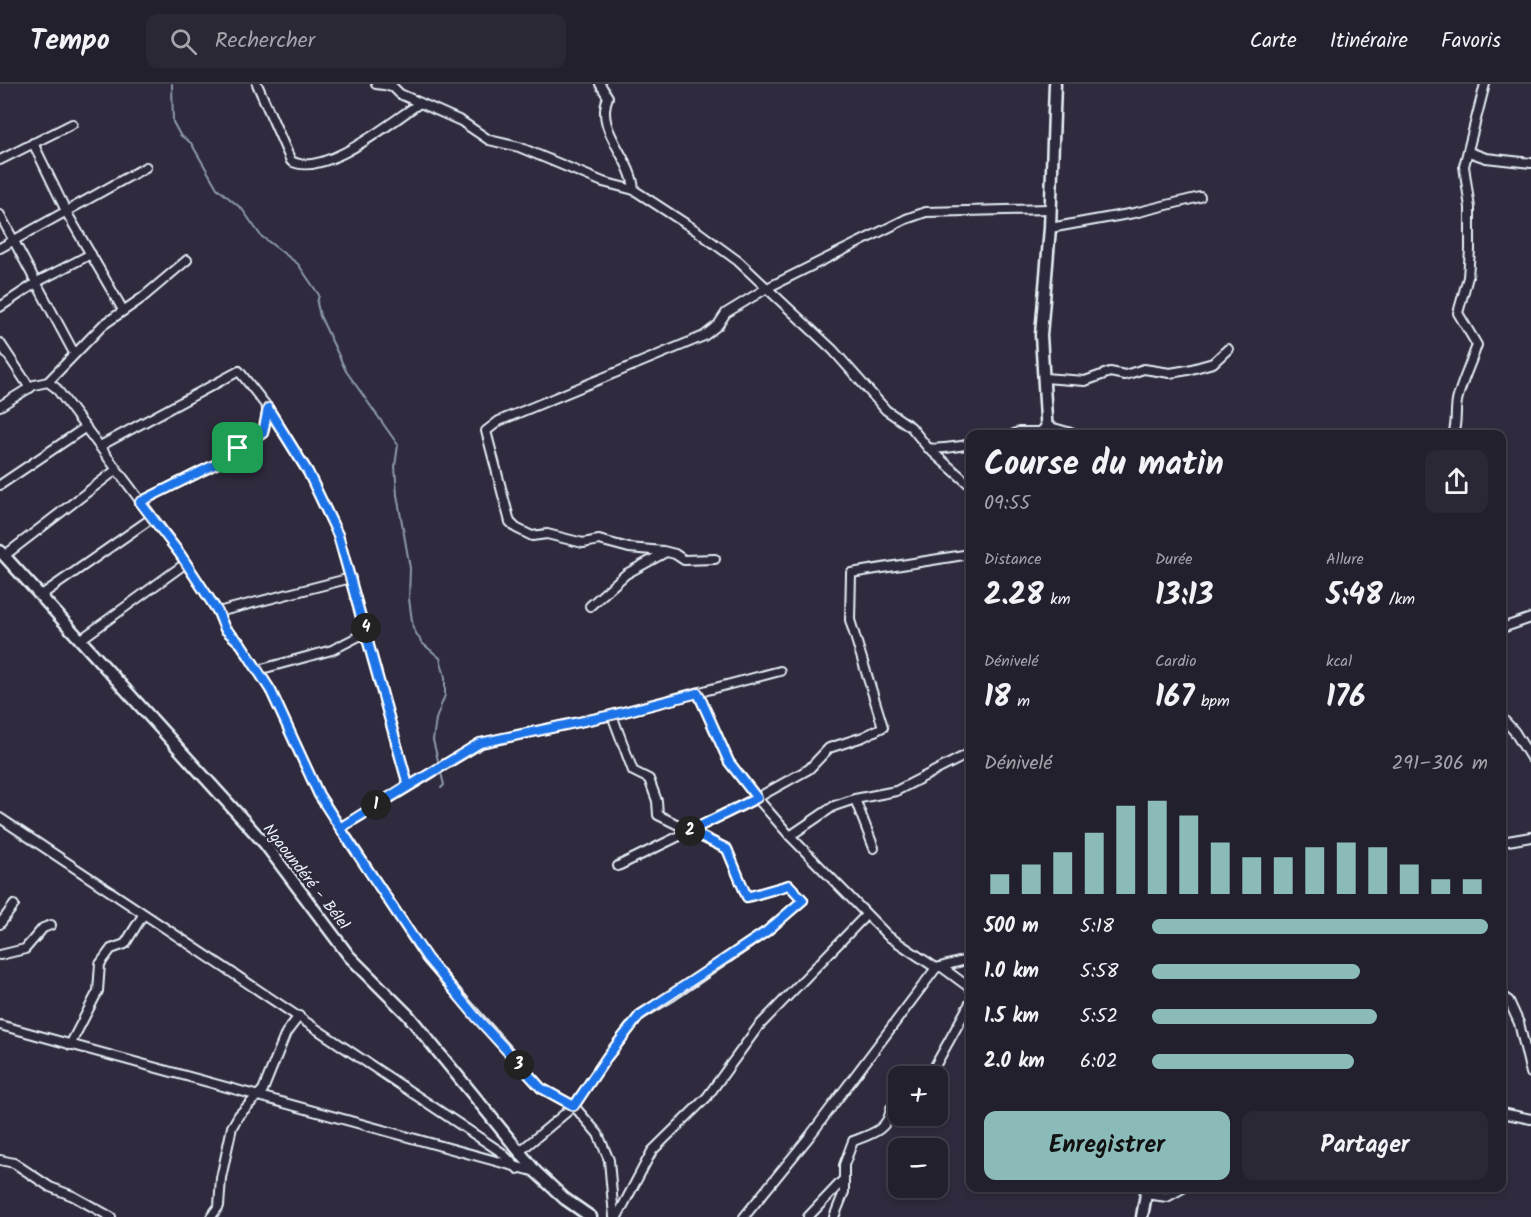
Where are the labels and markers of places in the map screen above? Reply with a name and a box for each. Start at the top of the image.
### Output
pin [212,422,263,473]
pin: 4 [351,613,381,643]
pin: 1 [361,790,391,820]
pin: 2 [675,816,705,846]
pin: 3 [504,1050,534,1080]

